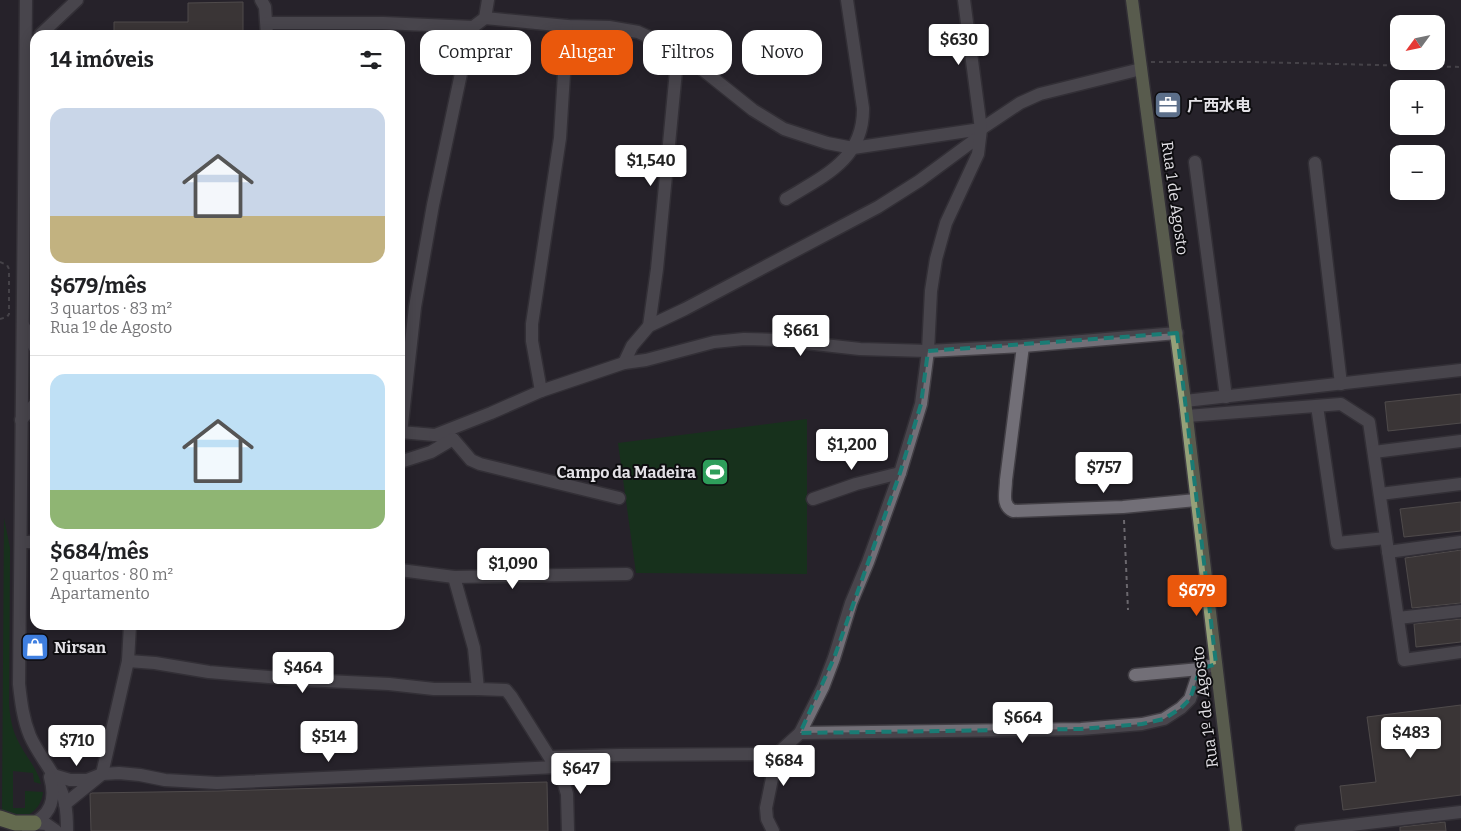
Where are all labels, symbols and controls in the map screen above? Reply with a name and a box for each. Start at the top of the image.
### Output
north arrow [1390,15,1445,70]
map controls [1390,15,1445,200]
pin: $630 [929,23,989,66]
chip: Comprar [420,30,531,75]
chip: Alugar [541,30,633,75]
chip: Filtros [643,30,732,75]
chip: Novo [742,30,822,75]
text: $630 [940,30,978,49]
icon: filters [357,46,385,74]
text: 14 imóveis [50,47,154,73]
button: + [1390,80,1445,135]
office icon: 广西水电 [1153,90,1183,120]
place label: 广西水电 [1187,96,1251,115]
street label: Rua 1 de Agosto [1158,140,1192,256]
icon: home [173,141,263,231]
pin: $1,540 [610,144,692,187]
button: − [1390,145,1445,200]
text: $1,540 [626,151,676,170]
text: $679/mês [50,273,147,299]
text: 3 quartos · 83 m² [50,299,172,318]
pin: $661 [771,314,831,357]
text: Rua 1º de Agosto [50,318,172,337]
text: $661 [783,321,819,340]
icon: home [173,406,263,496]
pin: $1,200 [811,428,893,471]
text: $1,200 [827,435,877,454]
pin: $757 [1074,452,1134,494]
sports icon: Campo da Madeira [700,457,730,487]
text: $757 [1087,458,1121,477]
place label: Campo da Madeira [556,463,696,482]
text: $684/mês [50,539,149,565]
pin: $1,090 [472,548,554,590]
text: $1,090 [488,554,538,573]
text: 2 quartos · 80 m² [50,565,173,584]
pin: $679 [1167,574,1227,617]
text: $679 [1179,581,1215,600]
text: Apartamento [50,584,150,603]
shop icon: Nirsan [20,632,50,662]
place label: Nirsan [54,638,107,657]
street label: Rua 1º de Agosto [1188,645,1222,769]
pin: $464 [273,652,333,694]
text: $464 [284,658,322,677]
pin: $664 [993,702,1053,744]
text: $664 [1004,708,1042,727]
pin: $483 [1381,716,1441,759]
pin: $514 [299,720,359,763]
text: $483 [1392,723,1430,742]
pin: $710 [47,724,107,767]
text: $514 [312,727,346,746]
text: $710 [59,731,95,750]
pin: $684 [754,744,814,787]
text: $684 [765,751,803,770]
pin: $647 [551,752,611,795]
text: $647 [562,759,600,778]

